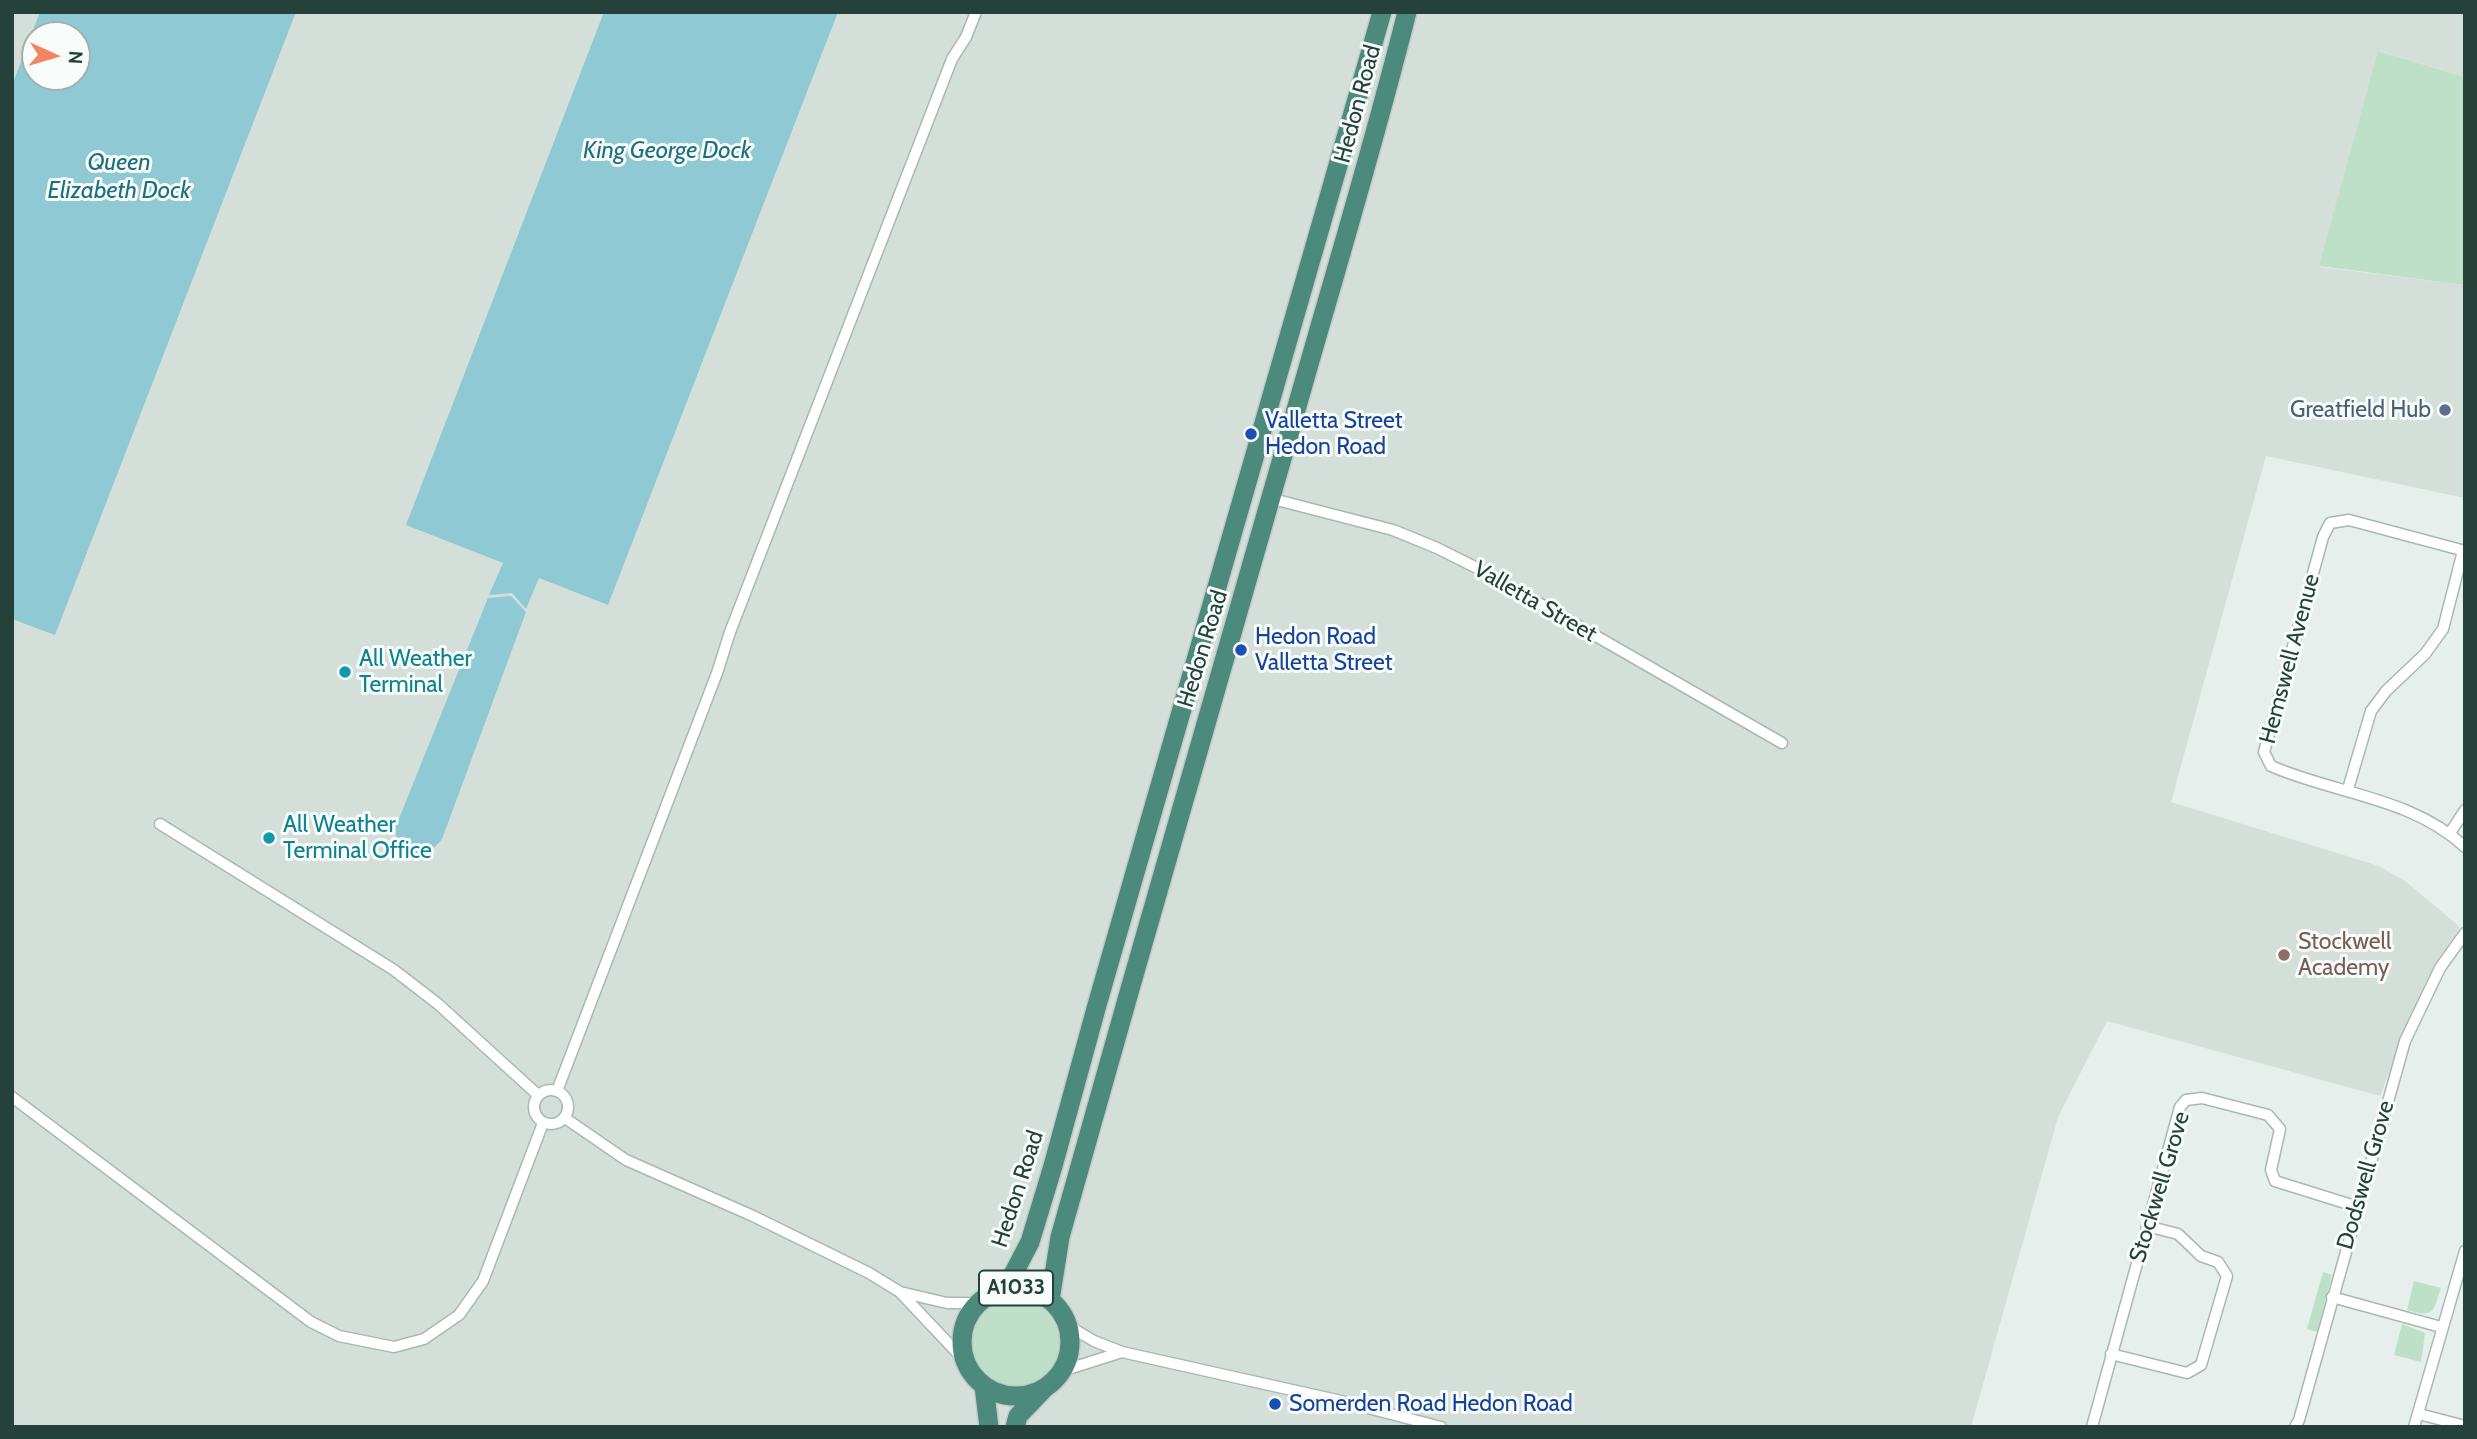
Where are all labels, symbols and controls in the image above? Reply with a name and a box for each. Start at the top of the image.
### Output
north arrow [21,21,91,91]
street label: Hedon Road [1329,42,1387,166]
text: N [64,50,87,65]
water label: King George Dock [583,137,751,165]
water label: Queen Elizabeth Dock [48,149,190,205]
place label: Greatfield Hub [2290,396,2431,424]
marker: Greatfield Hub [2437,402,2453,418]
place label: Valletta Street Hedon Road [1265,407,1402,461]
marker: Valletta Street Hedon Road [1243,426,1259,442]
street label: Valletta Street [1469,556,1601,648]
street label: Hemswell Avenue [2254,571,2326,747]
street label: Hedon Road [1172,587,1234,711]
place label: Hedon Road Valletta Street [1255,623,1392,677]
marker: Hedon Road Valletta Street [1233,642,1249,658]
place label: All Weather Terminal [359,645,472,699]
marker: All Weather Terminal [337,664,353,680]
place label: All Weather Terminal Office [283,811,432,865]
marker: All Weather Terminal Office [261,830,277,846]
place label: Stockwell Academy [2298,928,2391,982]
marker: Stockwell Academy [2276,947,2292,963]
street label: Dodswell Grove [2332,1097,2400,1253]
street label: Stockwell Grove [2124,1108,2196,1266]
street label: Hedon Road [986,1127,1050,1251]
road number: A1033 [979,1270,1053,1306]
place label: Somerden Road Hedon Road [1289,1390,1573,1418]
marker: Somerden Road Hedon Road [1267,1396,1283,1412]

